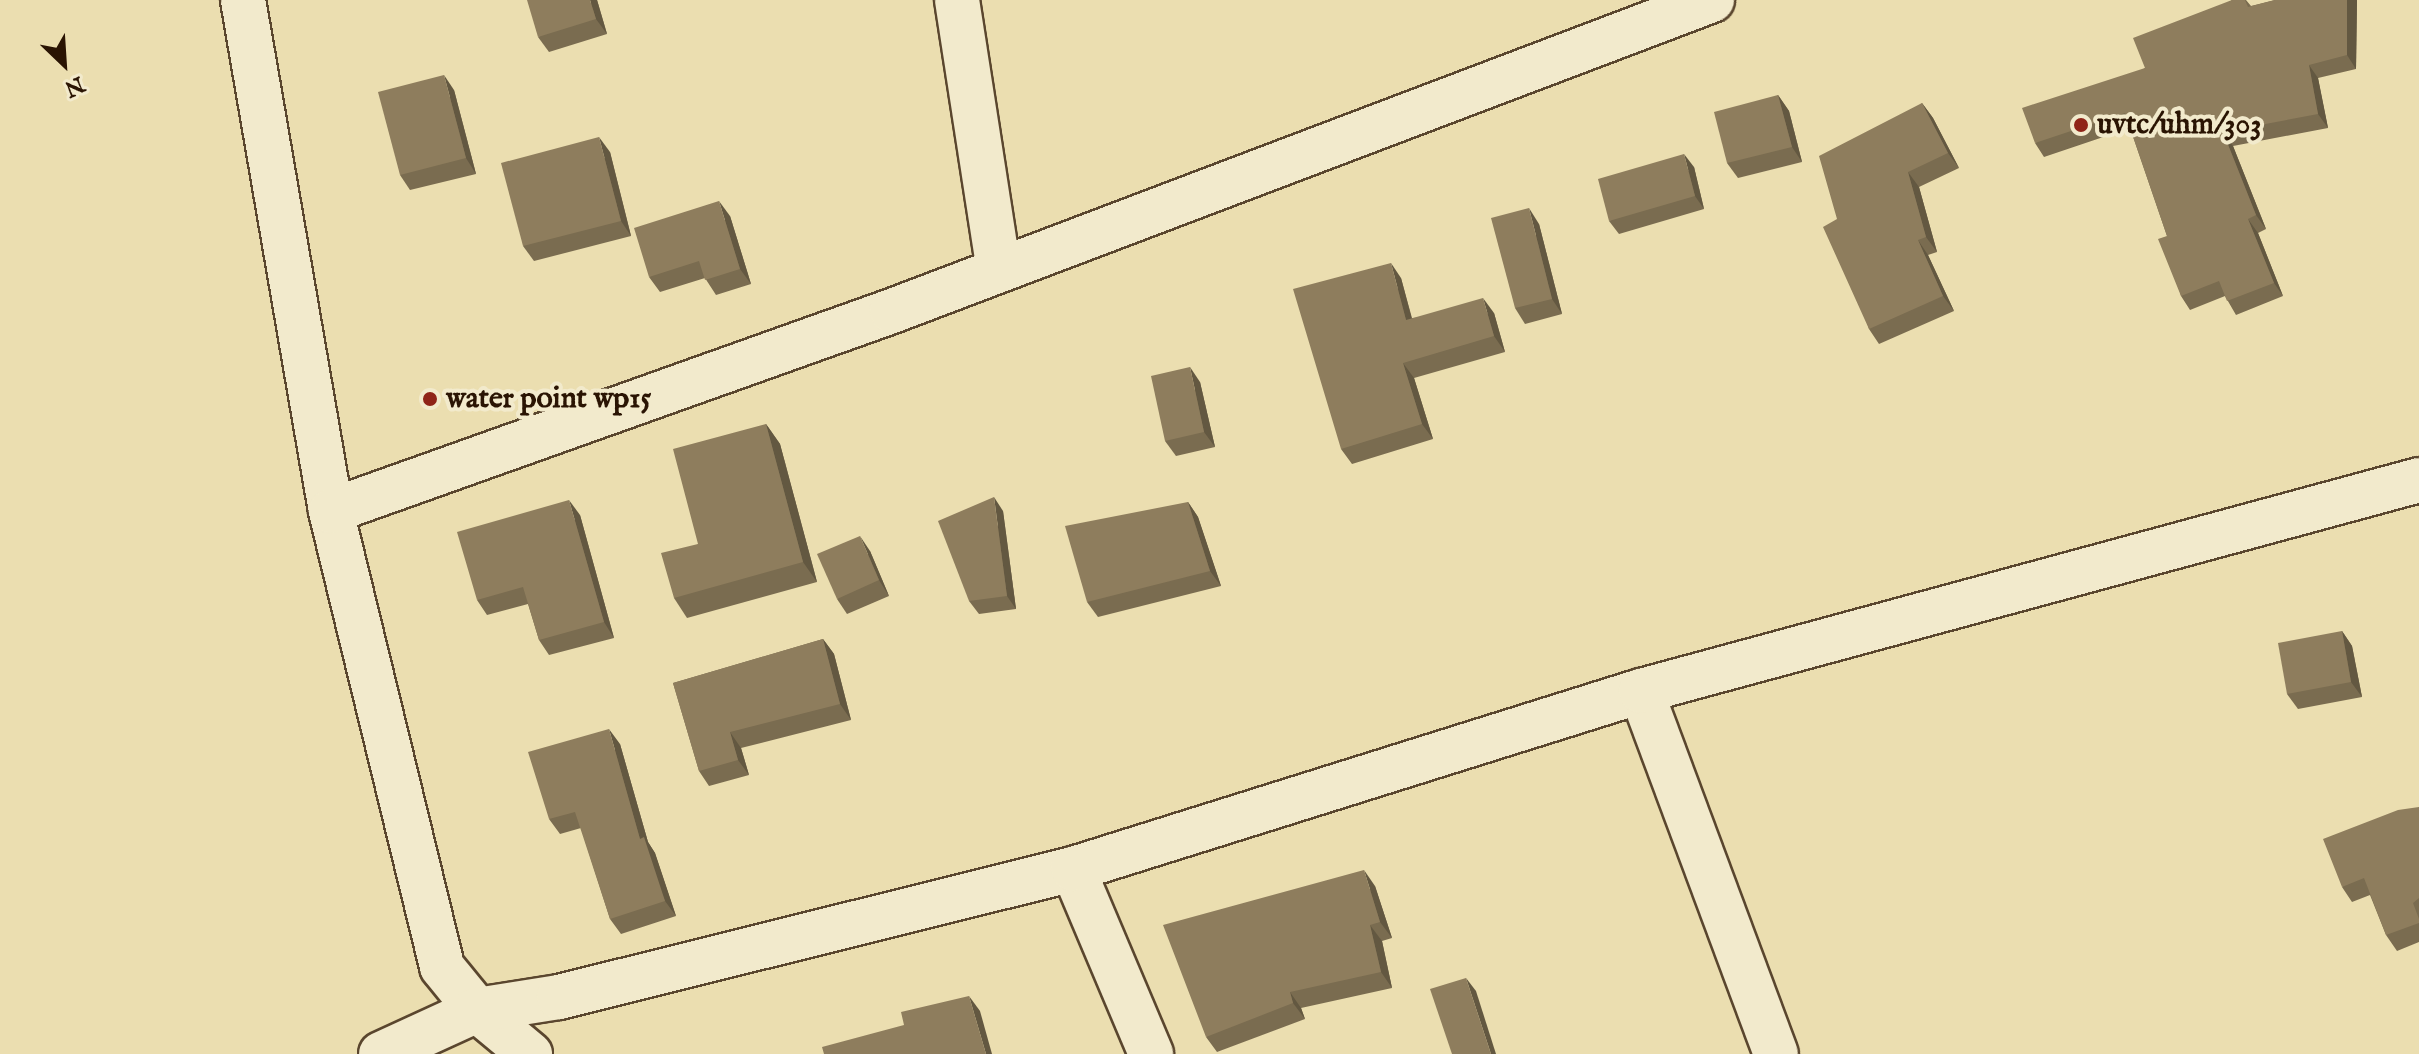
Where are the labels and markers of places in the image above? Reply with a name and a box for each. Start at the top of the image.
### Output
place label: uvtc/uhm/303 [2097,107,2261,143]
marker: uvtc/uhm/303 [2072,116,2090,134]
place label: water point wp15 [446,381,651,417]
marker: water point wp15 [421,390,439,408]

